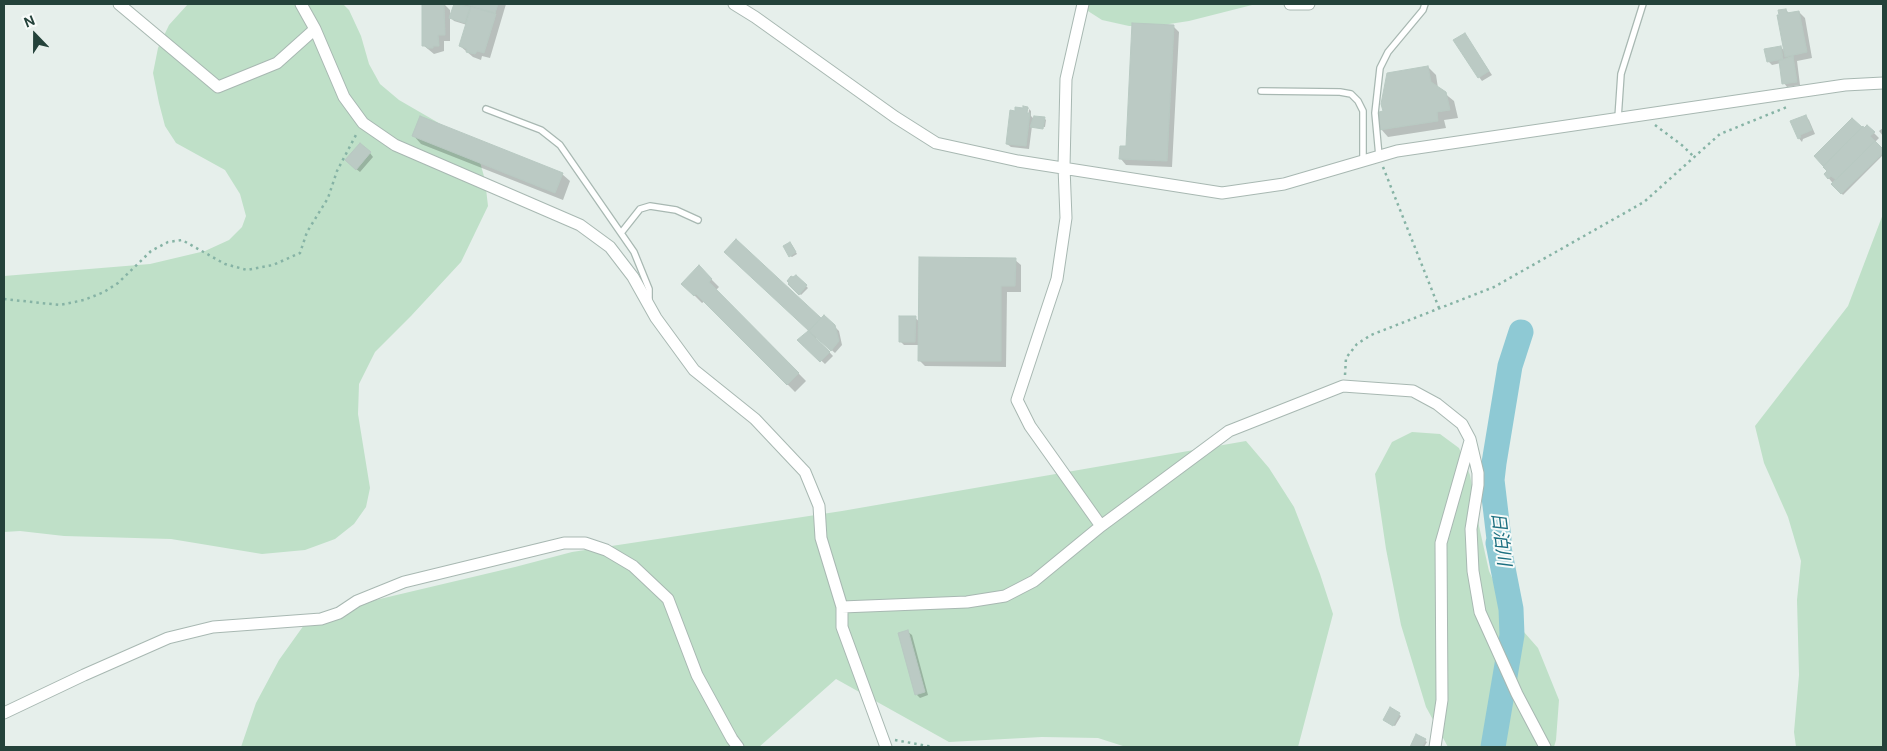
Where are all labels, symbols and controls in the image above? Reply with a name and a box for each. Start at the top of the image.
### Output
north arrow [10,10,60,60]
text: N [21,11,37,31]
water label: 日泊川 [1486,511,1514,567]

